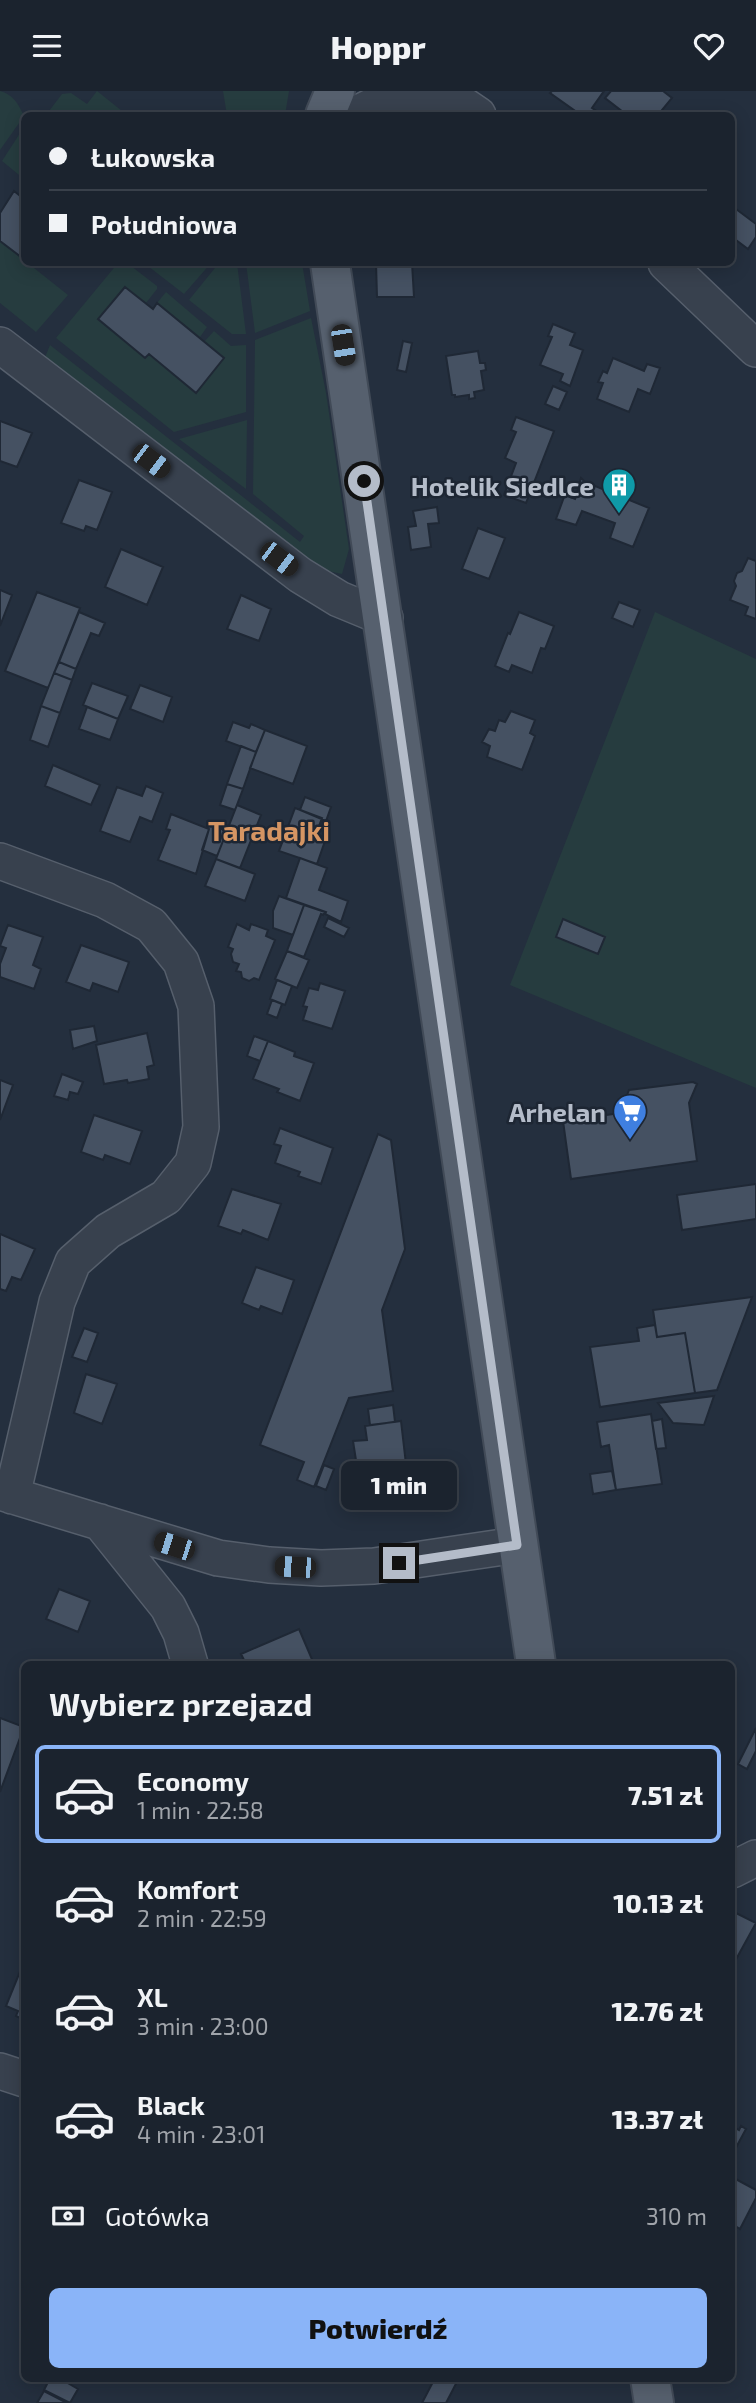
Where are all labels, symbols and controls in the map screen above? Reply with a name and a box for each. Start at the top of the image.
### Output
icon: menu [28,27,66,65]
text: Hoppr [331,27,425,65]
icon: heart [690,27,728,65]
text: Łukowska [91,141,215,172]
text: Południowa [91,208,237,239]
car [330,323,357,367]
car [128,440,175,482]
route start [348,465,380,497]
building icon: Hotelik Siedlce [600,466,638,515]
place label: Hotelik Siedlce [411,470,594,501]
car [256,538,303,580]
district label: Taradajki [208,813,330,847]
supermarket icon: Arhelan [611,1092,649,1141]
place label: Arhelan [509,1096,606,1127]
callout: 1 min [341,1461,457,1511]
text: 1 min [371,1471,427,1499]
car [151,1530,198,1562]
route end [383,1547,415,1579]
car [274,1555,317,1579]
text: Wybierz przejazd [49,1684,312,1722]
icon: car [53,1763,116,1826]
text: Economy [137,1765,249,1796]
text: 7.51 zł [628,1779,703,1810]
text: 1 min · 22:58 [137,1796,264,1824]
icon: car [53,1871,116,1934]
text: Komfort [137,1873,239,1904]
text: 10.13 zł [613,1887,703,1918]
text: 2 min · 22:59 [137,1904,267,1932]
icon: car [53,1979,116,2042]
text: XL [137,1981,168,2012]
text: 12.76 zł [611,1995,703,2026]
text: 3 min · 23:00 [137,2012,269,2040]
icon: car [53,2087,116,2150]
text: Black [137,2089,205,2120]
text: 13.37 zł [612,2103,703,2134]
text: 4 min · 23:01 [137,2120,265,2148]
icon: cash [49,2197,87,2235]
text: Gotówka [105,2200,210,2231]
text: 310 m [646,2202,707,2230]
button: Potwierdź [49,2288,707,2368]

